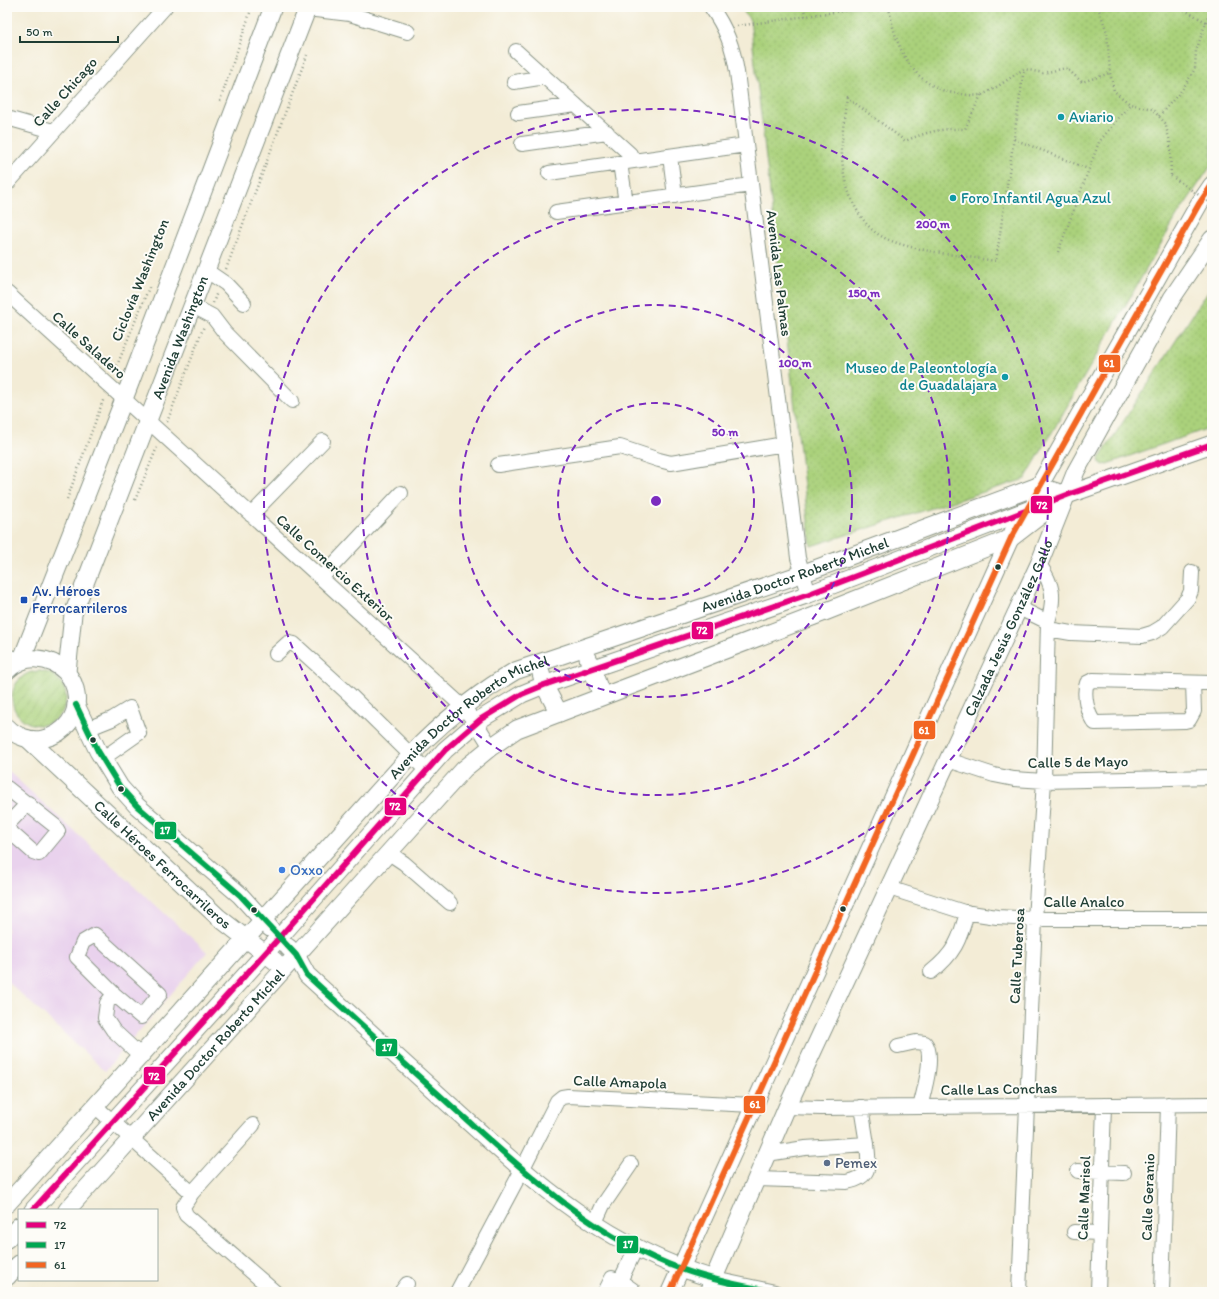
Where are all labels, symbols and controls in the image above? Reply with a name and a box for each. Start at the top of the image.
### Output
scale bar [20,18,118,44]
text: 50 m [26,25,52,39]
street label: Calle Chicago [29,53,101,131]
place label: Aviario [1069,108,1114,126]
marker: Aviario [1056,112,1066,122]
place label: Foro Infantil Agua Azul [961,189,1112,207]
marker: Foro Infantil Agua Azul [948,193,958,203]
street label: Avenida Las Palmas [762,209,796,338]
street label: Ciclovía Washington [107,216,173,344]
text: 200 m [916,217,951,231]
street label: Avenida Washington [148,273,212,402]
text: 150 m [848,286,881,300]
street label: Calle Saladero [48,307,130,383]
line badge: 61 [1098,354,1121,373]
text: 100 m [778,356,812,370]
text: 61 [1104,357,1115,370]
place label: Museo de Paleontología de Guadalajara [846,359,997,394]
marker: Museo de Paleontología de Guadalajara [1000,372,1010,382]
text: 50 m [712,425,739,439]
centre of rings [649,494,663,508]
line badge: 72 [1030,495,1053,514]
text: 72 [1035,499,1048,512]
street label: Calle Comercio Exterior [272,510,398,626]
street label: Avenida Doctor Roberto Michel [699,533,892,616]
street label: Calzada Jesús González Gallo [961,537,1057,719]
unlabelled marker [993,562,1003,572]
place label: Av. Héroes Ferrocarrileros [32,582,128,617]
marker: Av. Héroes Ferrocarrileros [19,595,29,605]
line badge: 72 [691,621,714,640]
text: 72 [695,624,708,637]
street label: Avenida Doctor Roberto Michel [385,651,551,783]
line badge: 61 [913,720,936,740]
text: 61 [919,724,930,737]
unlabelled marker [88,735,98,745]
street label: Calle 5 de Mayo [1028,752,1128,772]
unlabelled marker [116,784,126,794]
street label: Calle Héroes Ferrocarrileros [90,796,235,933]
line badge: 72 [384,797,407,816]
text: 72 [388,800,401,813]
line badge: 17 [154,821,177,840]
text: 17 [160,824,171,837]
place label: Oxxo [290,861,323,879]
marker: Oxxo [277,865,287,875]
street label: Calle Analco [1043,893,1125,911]
unlabelled marker [838,904,848,914]
unlabelled marker [249,905,259,915]
street label: Calle Tuberosa [1005,907,1029,1005]
street label: Avenida Doctor Roberto Michel [143,965,289,1124]
line badge: 17 [375,1038,398,1057]
text: 17 [382,1041,393,1054]
line badge: 72 [143,1066,166,1085]
text: 72 [147,1070,160,1083]
street label: Calle Amapola [573,1071,668,1093]
street label: Calle Las Conchas [941,1079,1058,1099]
line badge: 61 [743,1095,766,1114]
text: 61 [750,1098,761,1111]
street label: Calle Geranio [1137,1153,1159,1241]
place label: Pemex [835,1154,877,1172]
street label: Calle Marisol [1074,1155,1094,1241]
marker: Pemex [822,1158,832,1168]
legend [18,1209,158,1281]
text: 72 [54,1218,67,1232]
line badge: 17 [616,1235,639,1254]
text: 17 [54,1238,66,1252]
text: 17 [623,1238,634,1251]
text: 61 [54,1258,66,1272]

